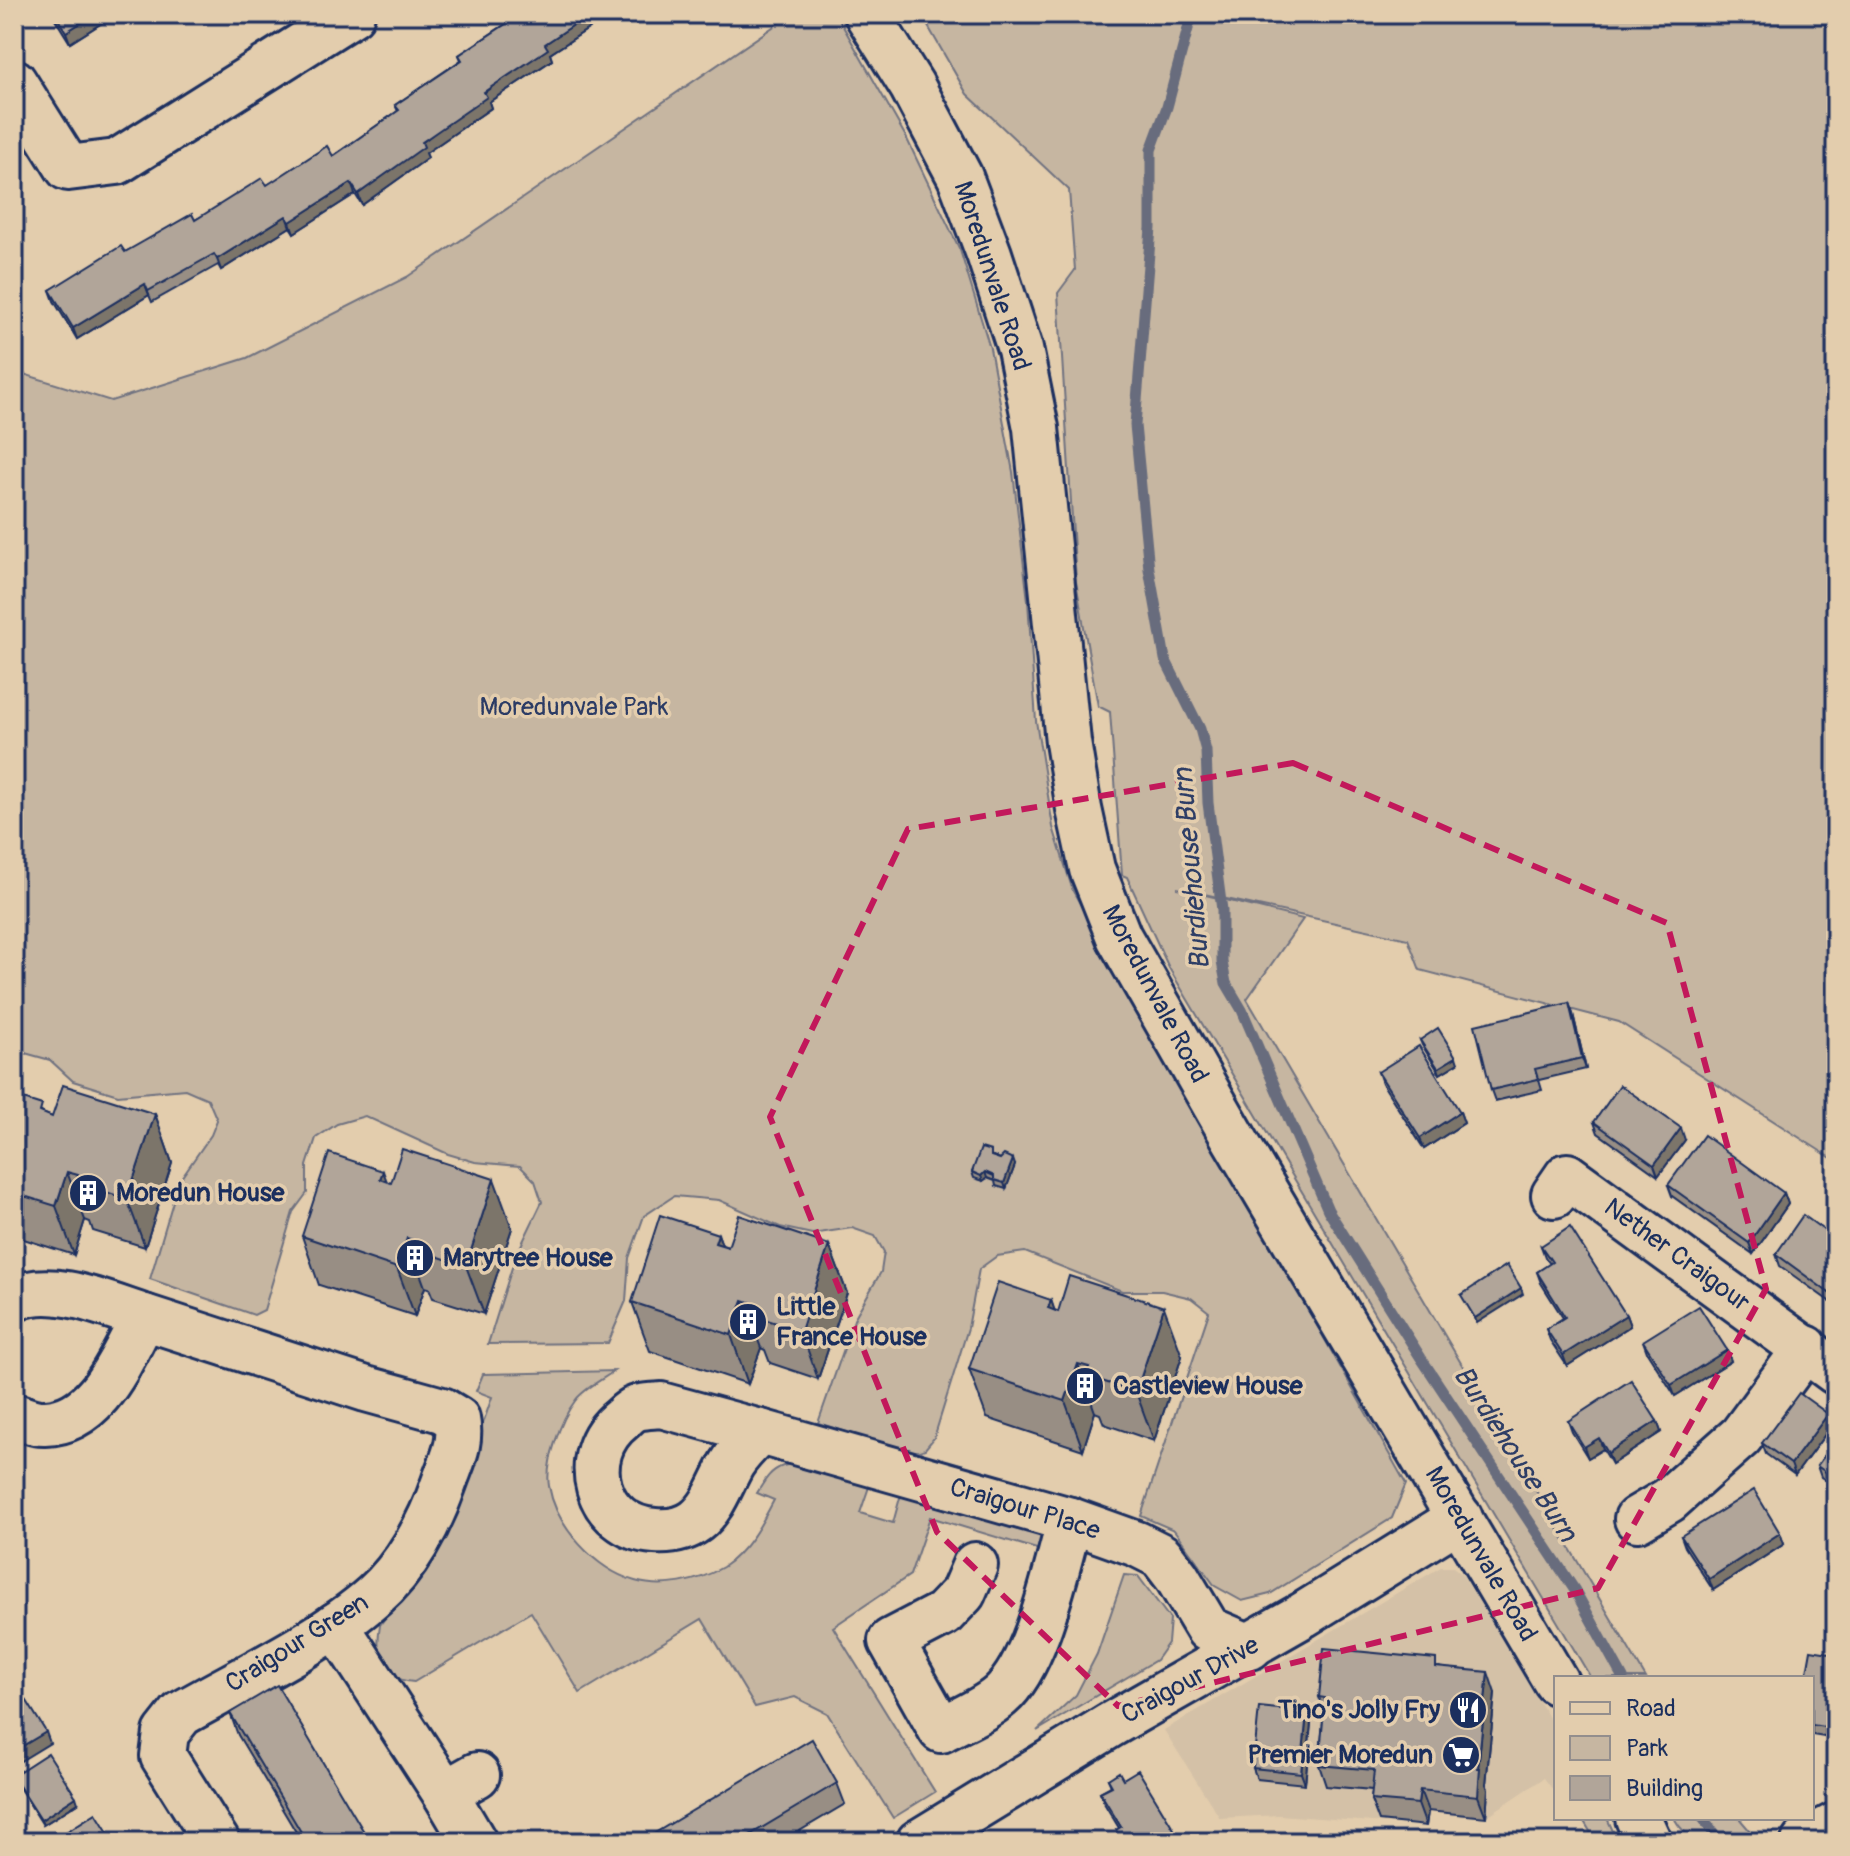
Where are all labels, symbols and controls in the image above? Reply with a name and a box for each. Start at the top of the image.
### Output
street label: Moredunvale Road [946,177,1038,375]
park label: Moredunvale Park [480,691,669,723]
water label: Burdiehouse Burn [1166,766,1218,971]
street label: Moredunvale Road [1095,899,1215,1089]
building icon: Moredun House [67,1172,109,1214]
place label: Moredun House [116,1177,286,1209]
street label: Nether Craigour [1598,1191,1757,1319]
building icon: Marytree House [394,1237,436,1279]
place label: Marytree House [443,1242,614,1274]
place label: Little France House [776,1291,928,1353]
building icon: Little France House [727,1301,769,1343]
water label: Burdiehouse Burn [1445,1360,1585,1549]
building icon: Castleview House [1064,1365,1106,1407]
place label: Castleview House [1113,1370,1304,1402]
street label: Moredunvale Road [1418,1461,1544,1647]
street label: Craigour Place [946,1471,1104,1547]
street label: Craigour Green [219,1586,375,1700]
street label: Craigour Drive [1116,1629,1265,1731]
legend [1554,1676,1814,1820]
restaurant icon: Tino's Jolly Fry [1447,1689,1489,1731]
place label: Tino's Jolly Fry [1277,1694,1441,1726]
text: Road [1626,1694,1676,1723]
supermarket icon: Premier Moredun [1440,1734,1482,1776]
text: Park [1626,1734,1668,1763]
place label: Premier Moredun [1248,1739,1433,1771]
text: Building [1626,1774,1703,1803]

